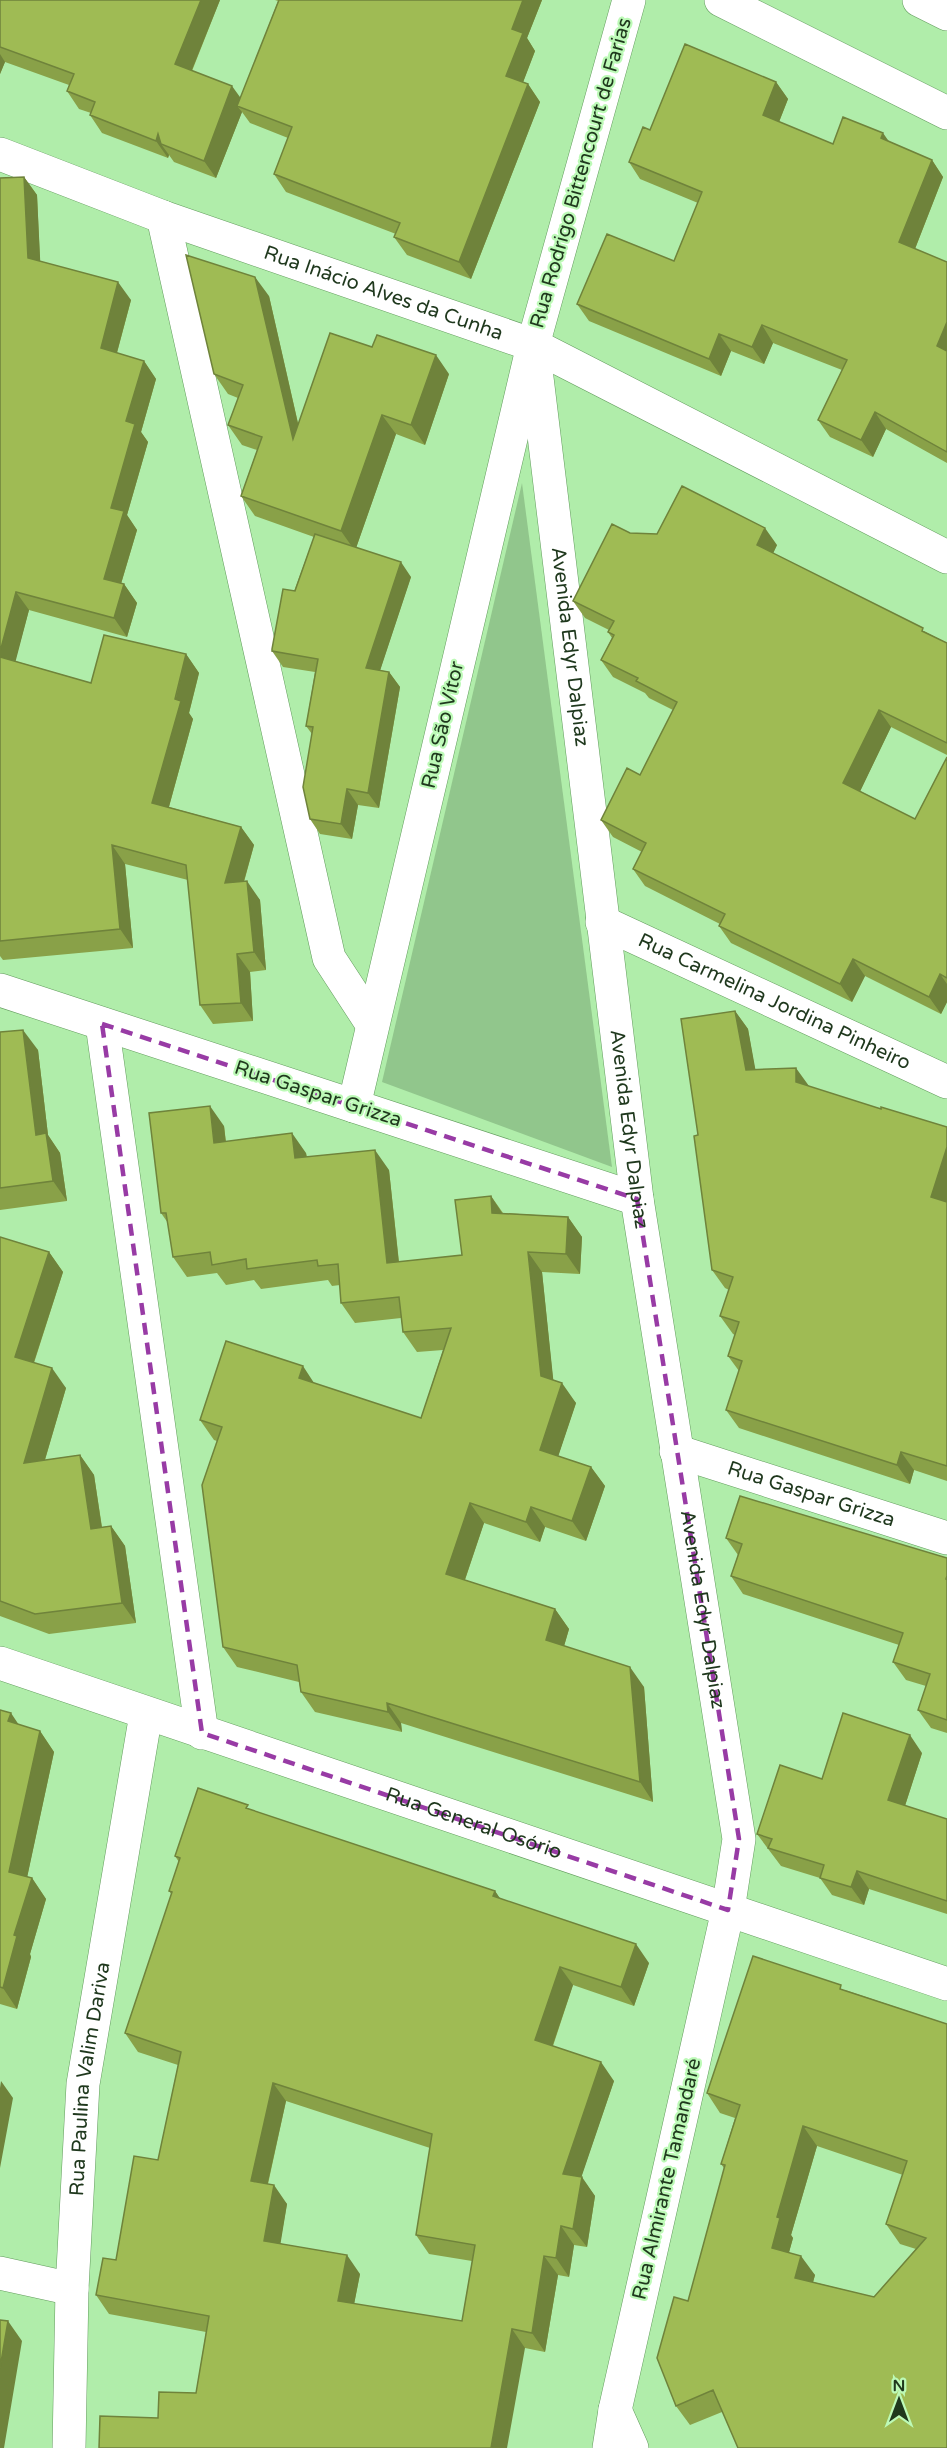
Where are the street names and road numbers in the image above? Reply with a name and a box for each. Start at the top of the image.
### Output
street label: Rua Rodrigo Bittencourt de Farias [525,15,637,331]
street label: Rua Inácio Alves da Cunha [261,241,506,346]
street label: Avenida Edyr Dalpiaz [546,546,594,748]
street label: Rua São Vítor [417,659,469,791]
street label: Rua Carmelina Jordina Pinheiro [634,928,914,1075]
street label: Avenida Edyr Dalpiaz [604,1028,654,1231]
street label: Rua Gaspar Grizza [231,1056,405,1132]
street label: Rua Gaspar Grizza [724,1456,898,1533]
street label: Avenida Edyr Dalpiaz [675,1508,730,1711]
street label: Rua General Osório [382,1782,565,1865]
street label: Rua Paulina Valim Dariva [65,1960,116,2197]
street label: Rua Almirante Tamandaré [628,2056,706,2302]

